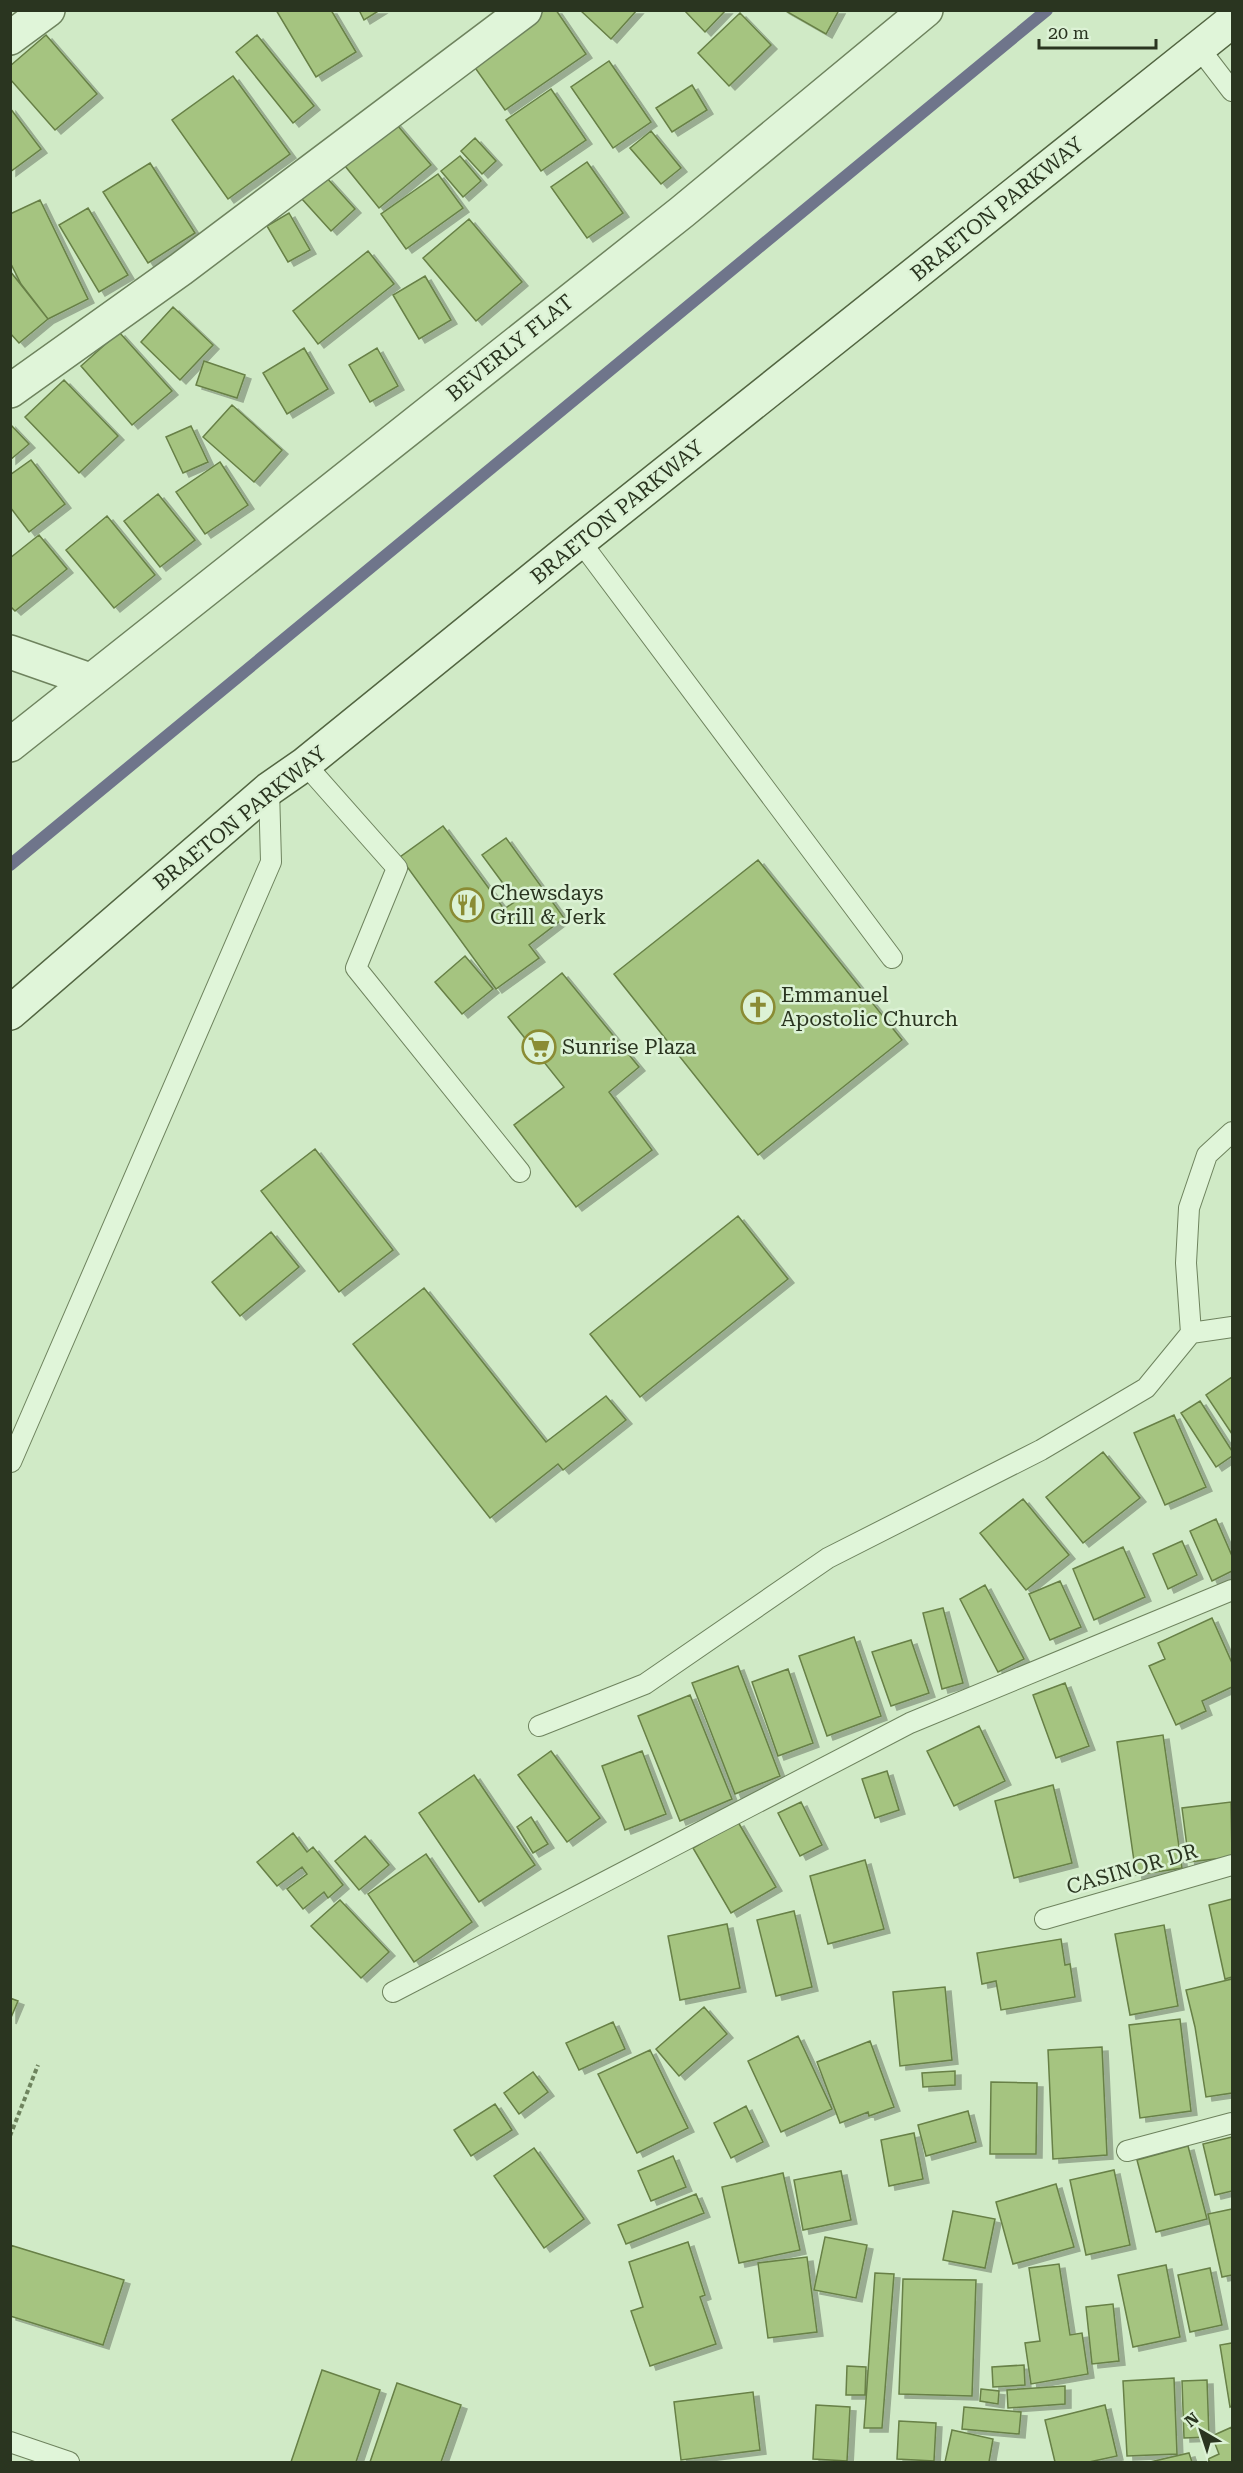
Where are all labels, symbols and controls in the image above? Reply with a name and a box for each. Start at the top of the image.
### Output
scale bar [1039,12,1156,50]
text: 20 m [1048,22,1089,43]
street label: BRAETON PARKWAY [906,132,1089,286]
street label: BEVERLY FLAT [442,290,578,406]
street label: BRAETON PARKWAY [526,435,709,589]
street label: BRAETON PARKWAY [149,741,332,895]
place label: Chewsdays Grill & Jerk [490,881,606,929]
restaurant icon: Chewsdays Grill & Jerk [449,887,485,923]
place label: Emmanuel Apostolic Church [781,983,959,1031]
church icon: Emmanuel Apostolic Church [740,989,776,1025]
supermarket icon: Sunrise Plaza [521,1029,557,1065]
place label: Sunrise Plaza [562,1035,697,1059]
street label: CASINOR DR [1064,1839,1201,1899]
north arrow [1171,2401,1231,2461]
text: N [1181,2408,1203,2431]

